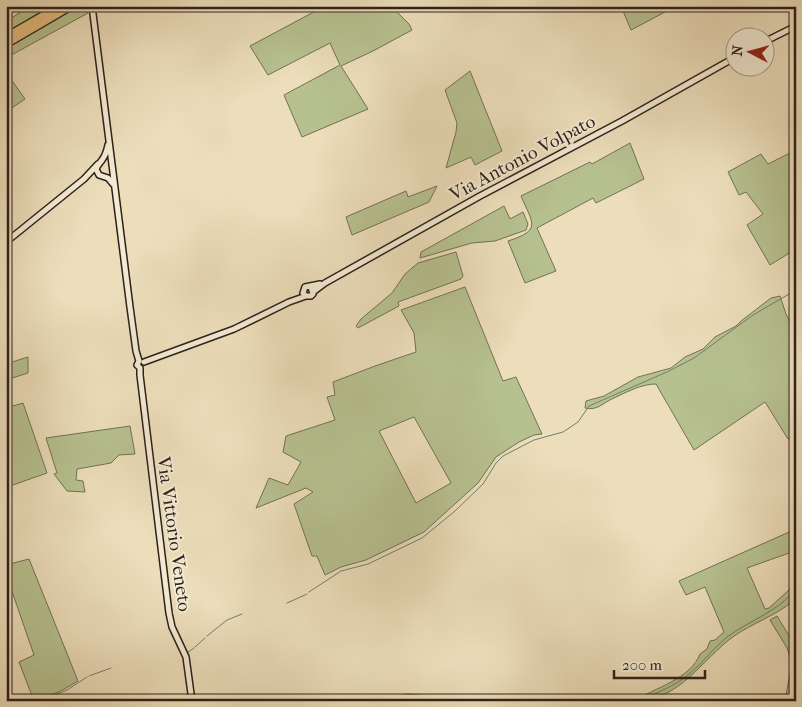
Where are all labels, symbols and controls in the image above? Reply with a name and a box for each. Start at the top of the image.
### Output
north arrow [724,28,774,78]
text: N [729,44,747,57]
street label: Via Antonio Volpato [445,110,599,206]
street label: Via Vittorio Veneto [152,454,196,613]
scale bar [614,647,706,679]
text: 200 m [622,656,662,674]

